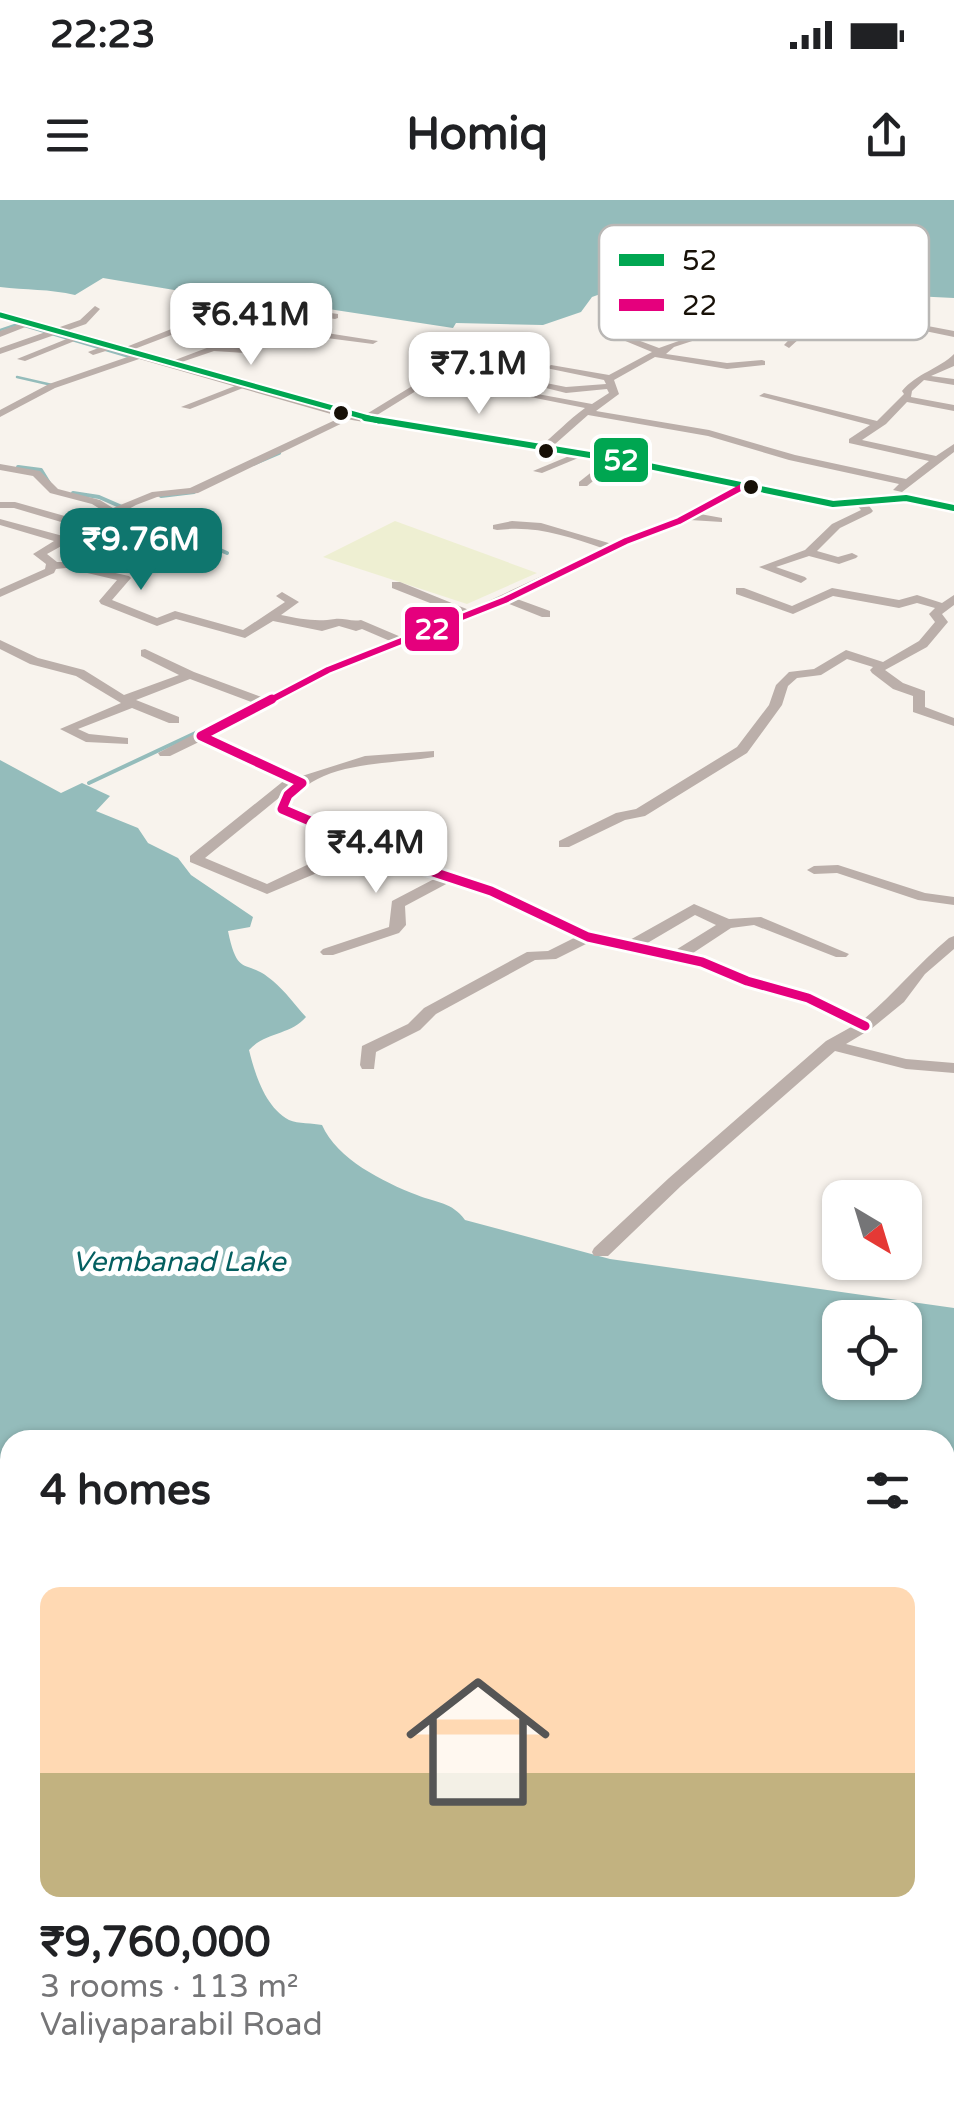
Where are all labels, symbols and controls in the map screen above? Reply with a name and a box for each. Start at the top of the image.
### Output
text: 22:23 [50,12,155,58]
icon: menu [40,108,95,163]
text: Homiq [406,108,548,162]
icon: share [859,108,914,163]
legend [599,225,929,340]
text: 52 [682,244,717,278]
pin: ₹6.41M [170,283,332,368]
text: 22 [682,289,717,323]
text: ₹6.41M [192,296,310,334]
pin: ₹7.1M [409,332,549,417]
text: ₹7.1M [431,345,527,383]
unlabelled marker [331,403,351,423]
line badge: 52 [592,436,650,484]
unlabelled marker [536,441,556,461]
text: 52 [603,444,639,478]
unlabelled marker [741,477,761,497]
pin: ₹9.76M [60,508,222,593]
text: ₹9.76M [82,521,200,559]
line badge: 22 [403,605,461,653]
text: 22 [414,613,450,647]
pin: ₹4.4M [306,811,446,896]
text: ₹4.4M [327,824,425,862]
north arrow [822,1180,922,1280]
map controls [822,1180,922,1400]
water label: Vembanad Lake [72,1245,288,1279]
button: locate [822,1300,922,1400]
icon: filters [860,1463,915,1518]
text: 4 homes [40,1465,211,1516]
icon: home [388,1652,568,1832]
text: ₹9,760,000 [40,1917,271,1968]
text: 3 rooms · 113 m² [40,1968,299,2006]
text: Valiyaparabil Road [40,2006,323,2044]

